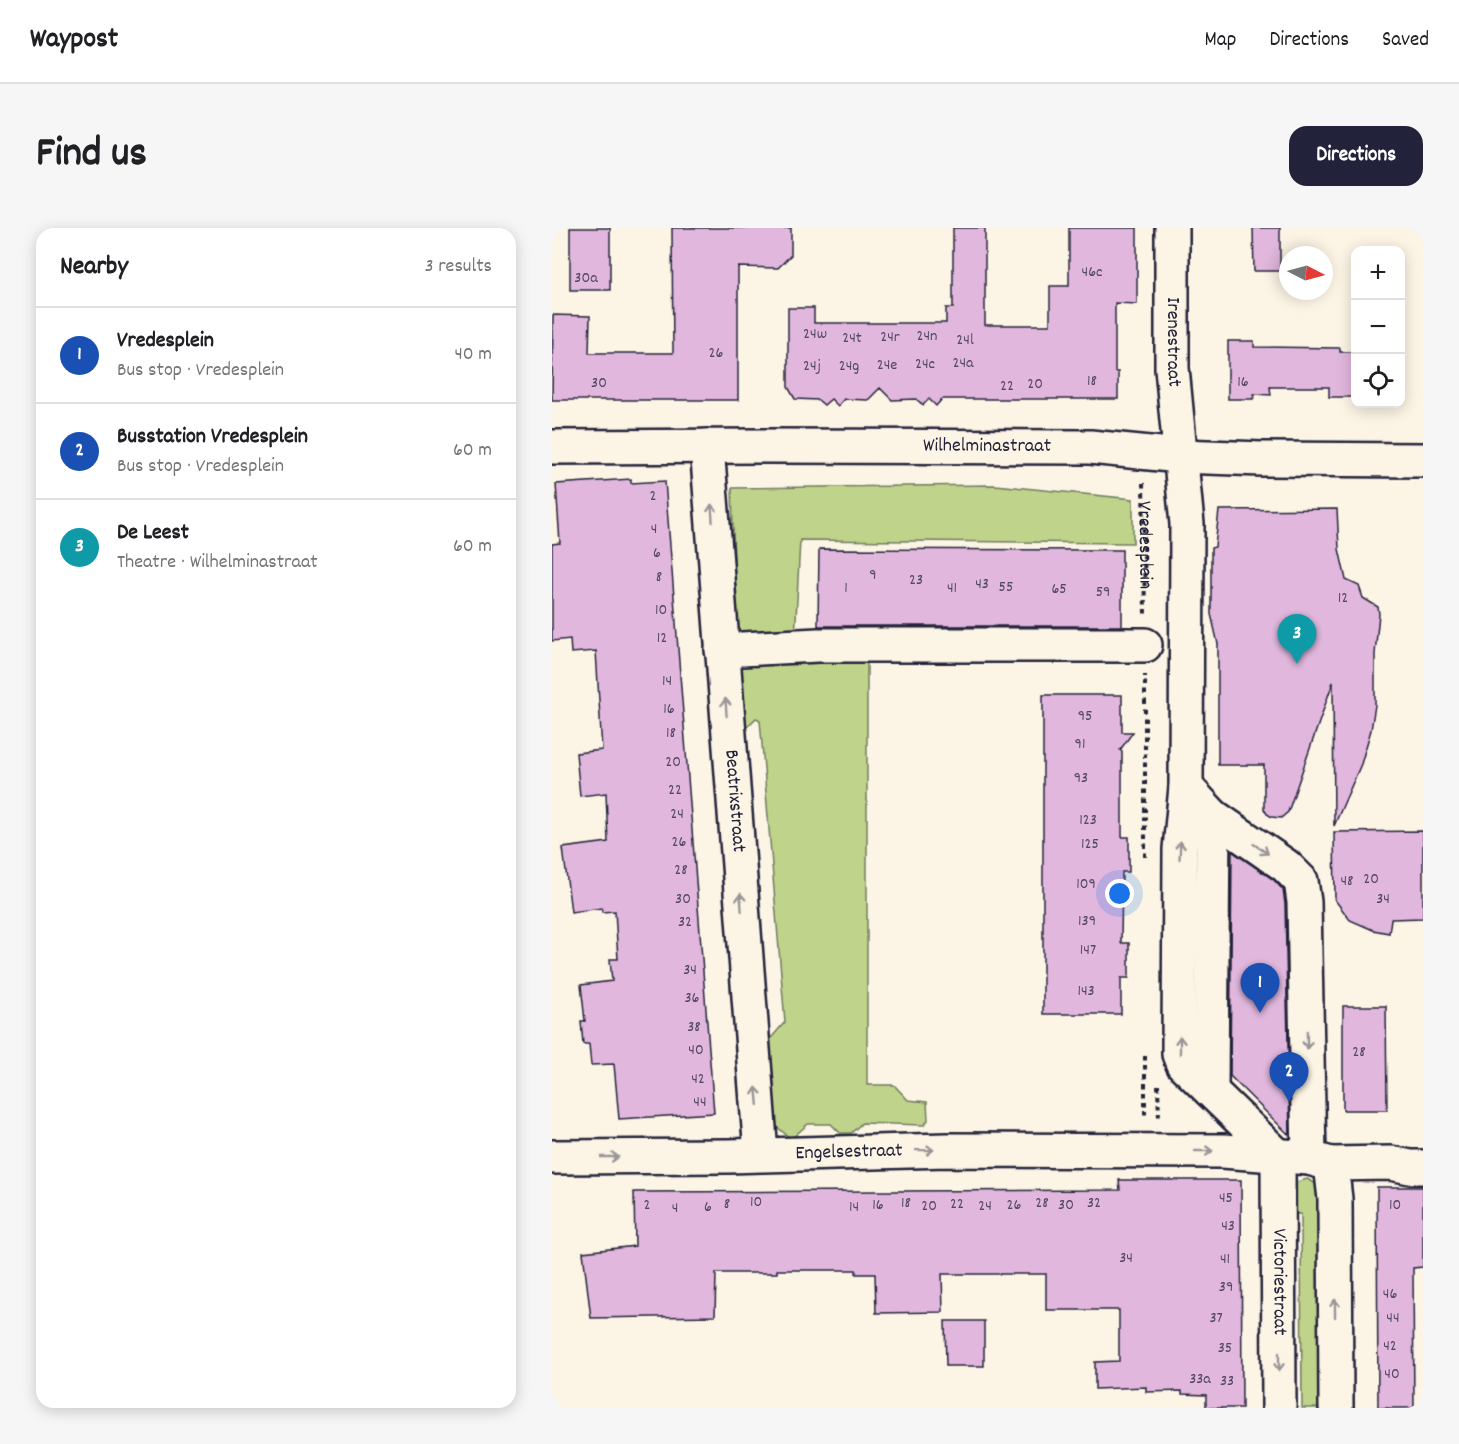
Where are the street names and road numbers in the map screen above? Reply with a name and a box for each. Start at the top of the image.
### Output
street label: Irenestraat [1158,297,1188,388]
street label: Wilhelminastraat [923,432,1051,461]
street label: Vredesplein [1129,501,1159,589]
street label: Beatrixstraat [716,749,752,853]
street label: Engelsestraat [795,1137,903,1168]
street label: Victoriestraat [1264,1228,1293,1336]

